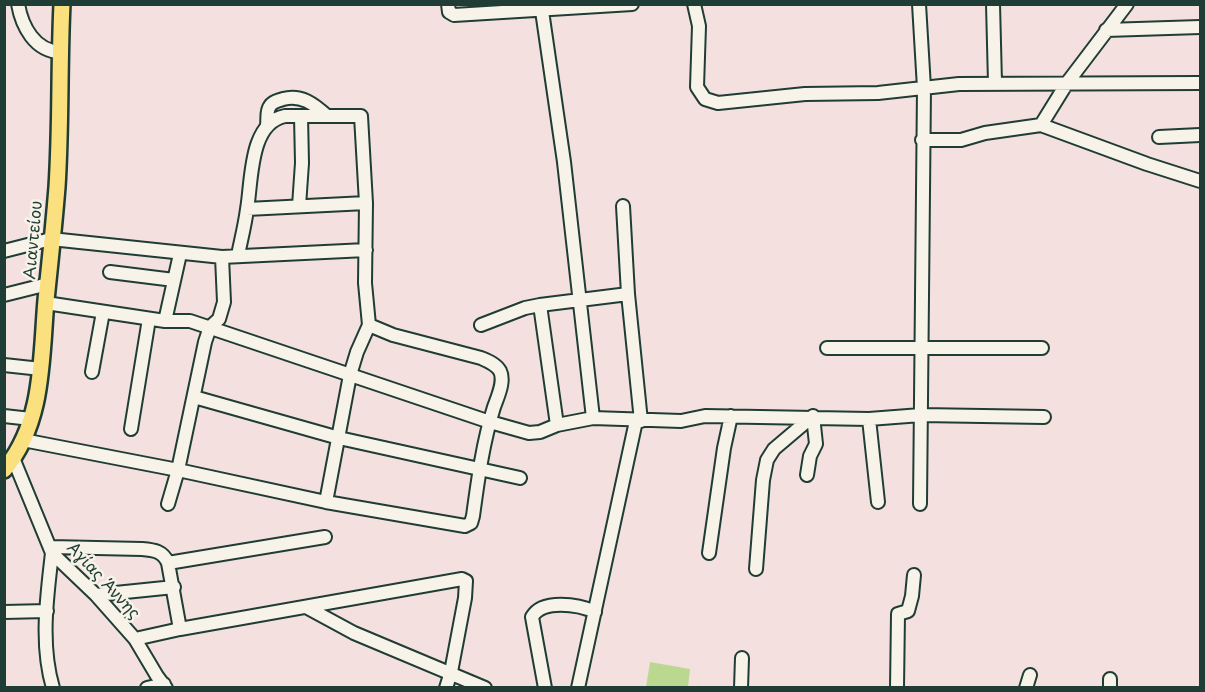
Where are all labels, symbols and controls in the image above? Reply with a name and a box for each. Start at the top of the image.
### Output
street label: Αιαντείου [21,200,47,280]
street label: Αγίας Άννης [63,539,143,623]

